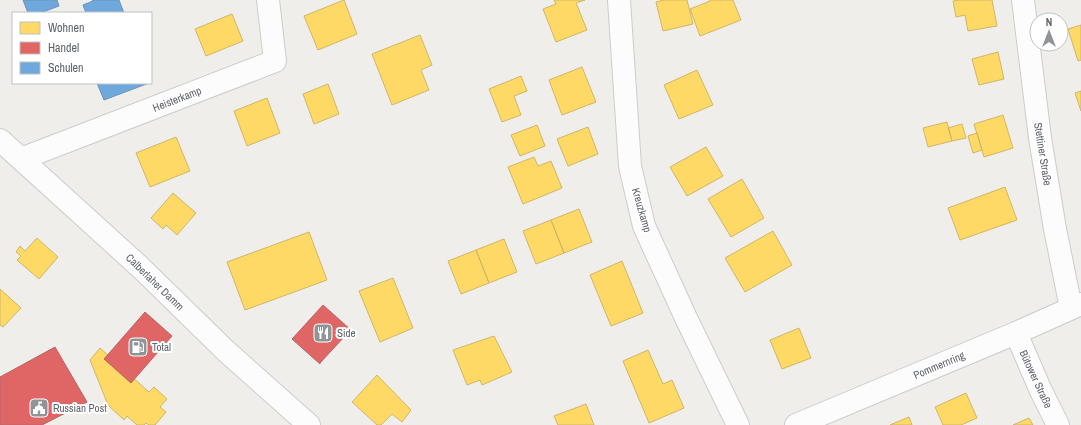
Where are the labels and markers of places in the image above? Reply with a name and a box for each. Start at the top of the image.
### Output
restaurant icon: Side [312,322,334,344]
place label: Side [337,326,356,340]
fuel station icon: Total [127,336,149,358]
place label: Total [152,340,171,354]
public building icon: Russian Post [28,397,50,419]
place label: Russian Post [53,401,107,415]

